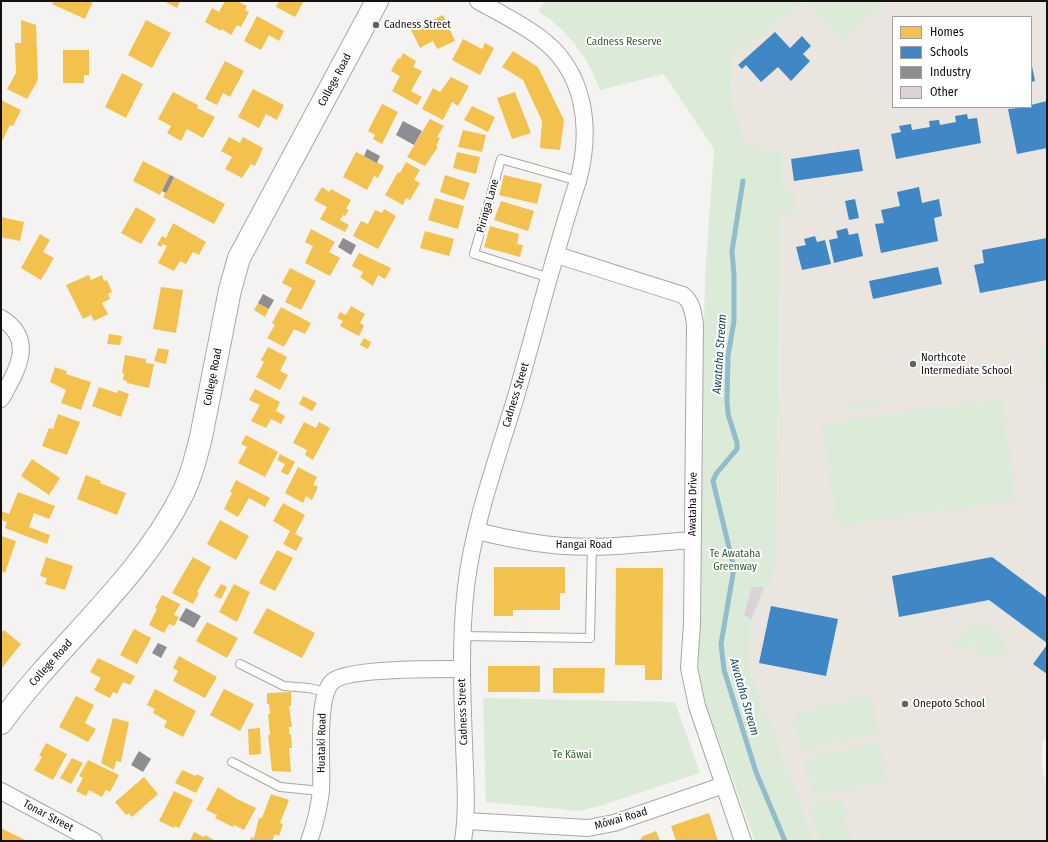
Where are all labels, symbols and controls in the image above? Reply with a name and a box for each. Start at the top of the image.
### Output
legend [892,16,1032,108]
place label: Cadness Street [384,18,451,32]
marker: Cadness Street [371,20,381,30]
text: Homes [930,25,964,39]
park label: Cadness Reserve [586,35,662,49]
text: Schools [930,45,968,59]
street label: College Road [316,51,354,109]
text: Industry [930,65,971,79]
text: Other [930,85,958,99]
street label: Piringa Lane [474,178,502,234]
water label: Awataha Stream [710,314,730,394]
street label: College Road [201,347,225,407]
place label: Northcote Intermediate School [921,351,1012,377]
marker: Northcote Intermediate School [908,359,918,369]
street label: Cadness Street [500,361,532,429]
street label: Awataha Drive [686,472,700,536]
street label: Hangai Road [556,538,612,552]
park label: Te Awataha Greenway [710,547,760,573]
street label: College Road [27,637,75,689]
water label: Awataha Stream [726,657,762,737]
street label: Cadness Street [455,678,471,746]
place label: Onepoto School [913,697,985,711]
marker: Onepoto School [900,699,910,709]
street label: Huataki Road [315,713,329,773]
park label: Te Kāwai [553,748,591,762]
street label: Tonar Street [21,797,75,835]
street label: Mōwai Road [593,805,649,833]

